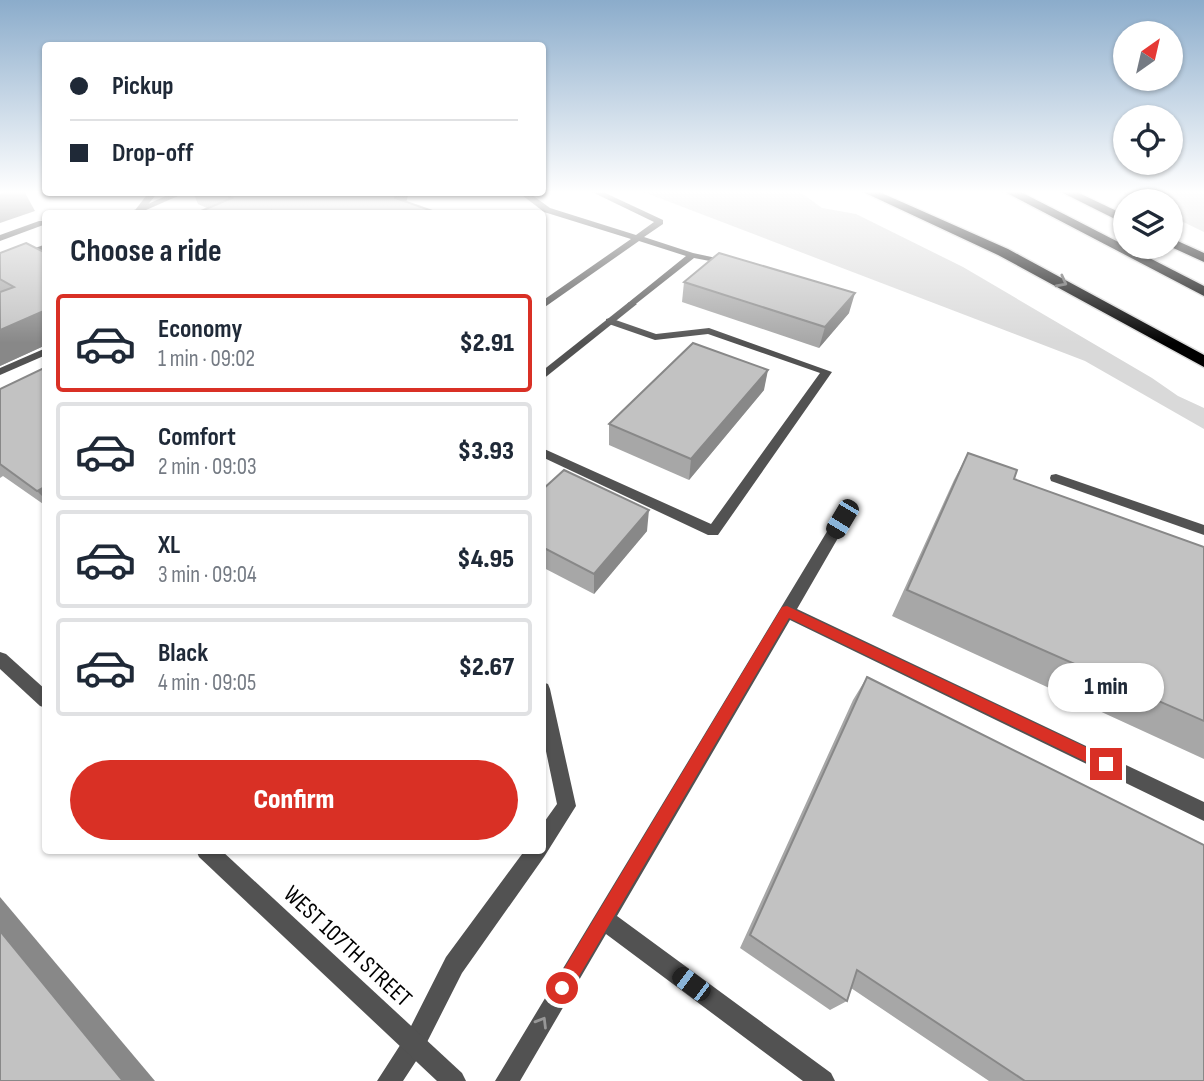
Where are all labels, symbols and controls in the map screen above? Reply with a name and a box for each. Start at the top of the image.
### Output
north arrow [1113,21,1183,91]
map controls [1113,21,1183,259]
text: Pickup [112,71,174,102]
button: locate [1113,105,1183,175]
text: Drop-off [112,138,193,169]
button: layers [1113,189,1183,259]
text: Choose a ride [70,232,222,271]
one-way arrow [1055,274,1067,287]
icon: car [74,312,137,375]
text: Economy [158,314,242,345]
text: $2.91 [459,328,514,359]
text: 1 min · 09:02 [158,345,255,373]
icon: car [74,420,137,483]
text: Comfort [158,422,236,453]
text: $3.93 [458,436,514,467]
text: 2 min · 09:03 [158,453,257,481]
car [823,496,862,542]
icon: car [74,528,137,591]
text: XL [158,530,180,561]
text: $4.95 [457,544,514,575]
text: 3 min · 09:04 [158,561,257,589]
icon: car [74,636,137,699]
text: Black [158,638,208,669]
text: $2.67 [459,652,514,683]
callout: 1 min [1048,662,1164,712]
text: 4 min · 09:05 [158,669,256,697]
text: 1 min [1084,673,1128,701]
route end [1090,748,1122,780]
button: Confirm [70,760,518,840]
street label: WEST 107TH STREET [278,880,418,1013]
car [668,963,715,1005]
route start [546,972,578,1004]
one-way arrow [534,1017,547,1030]

